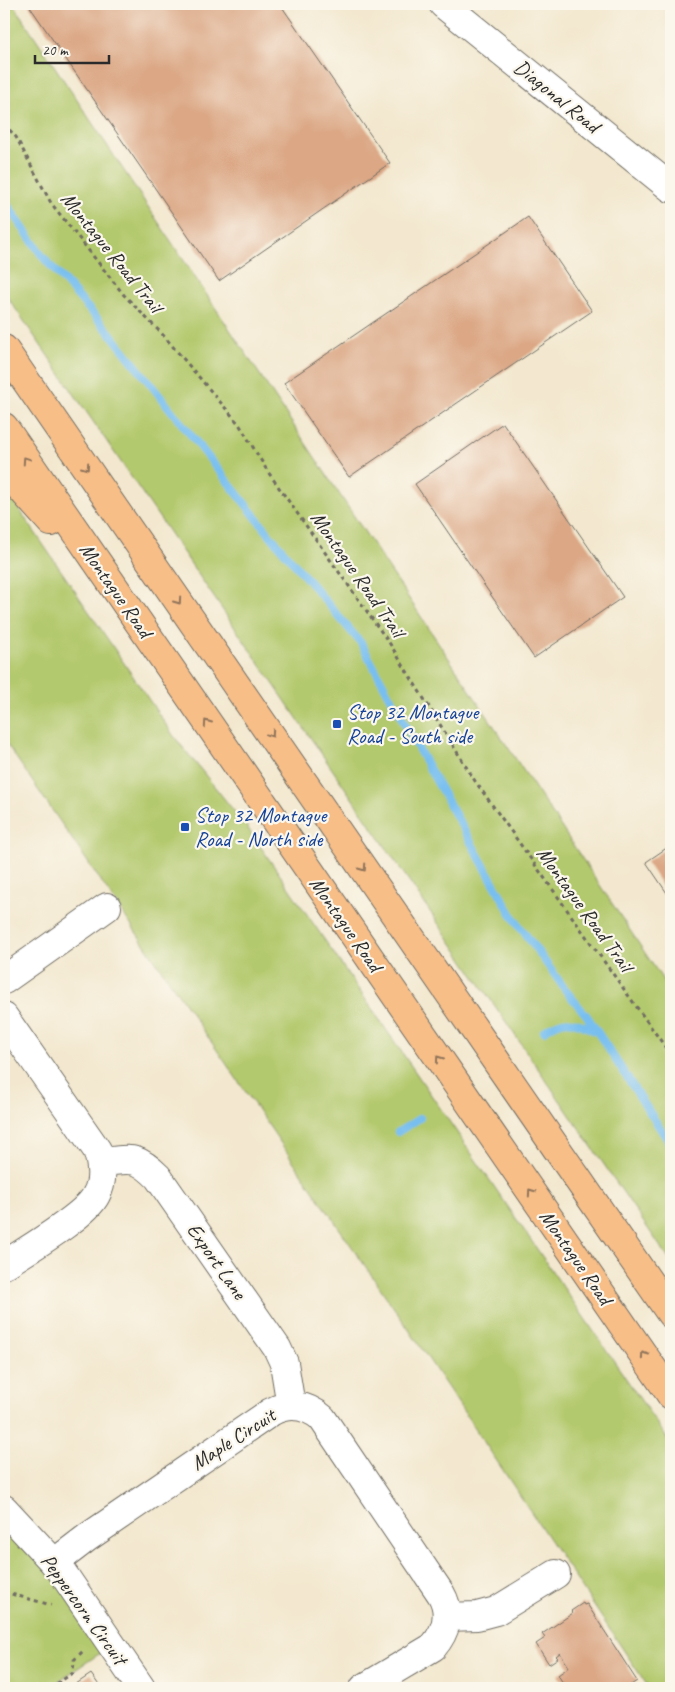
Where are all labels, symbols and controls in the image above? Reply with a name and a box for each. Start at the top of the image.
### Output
scale bar [35,32,109,64]
text: 20 m [42,41,69,60]
street label: Diagonal Road [509,54,608,141]
street label: Montague Road Trail [55,186,171,320]
one-way arrow [23,456,32,466]
one-way arrow [80,461,89,471]
street label: Montague Road Trail [305,506,413,645]
street label: Montague Road [74,538,160,646]
one-way arrow [172,595,181,605]
place label: Stop 32 Montague Road - South side [347,699,481,749]
marker: Stop 32 Montague Road - South side [331,718,343,730]
one-way arrow [204,720,213,729]
one-way arrow [265,729,274,738]
place label: Stop 32 Montague Road - North side [195,802,329,852]
marker: Stop 32 Montague Road - North side [179,821,191,833]
street label: Montague Road Trail [531,842,641,979]
one-way arrow [357,862,366,872]
street label: Montague Road [304,872,390,980]
one-way arrow [436,1055,445,1065]
one-way arrow [528,1189,537,1198]
street label: Montague Road [534,1205,620,1313]
street label: Export Lane [181,1218,253,1305]
one-way arrow [641,1351,650,1361]
street label: Maple Circuit [186,1401,282,1476]
street label: Peppercorn Circuit [35,1548,135,1672]

